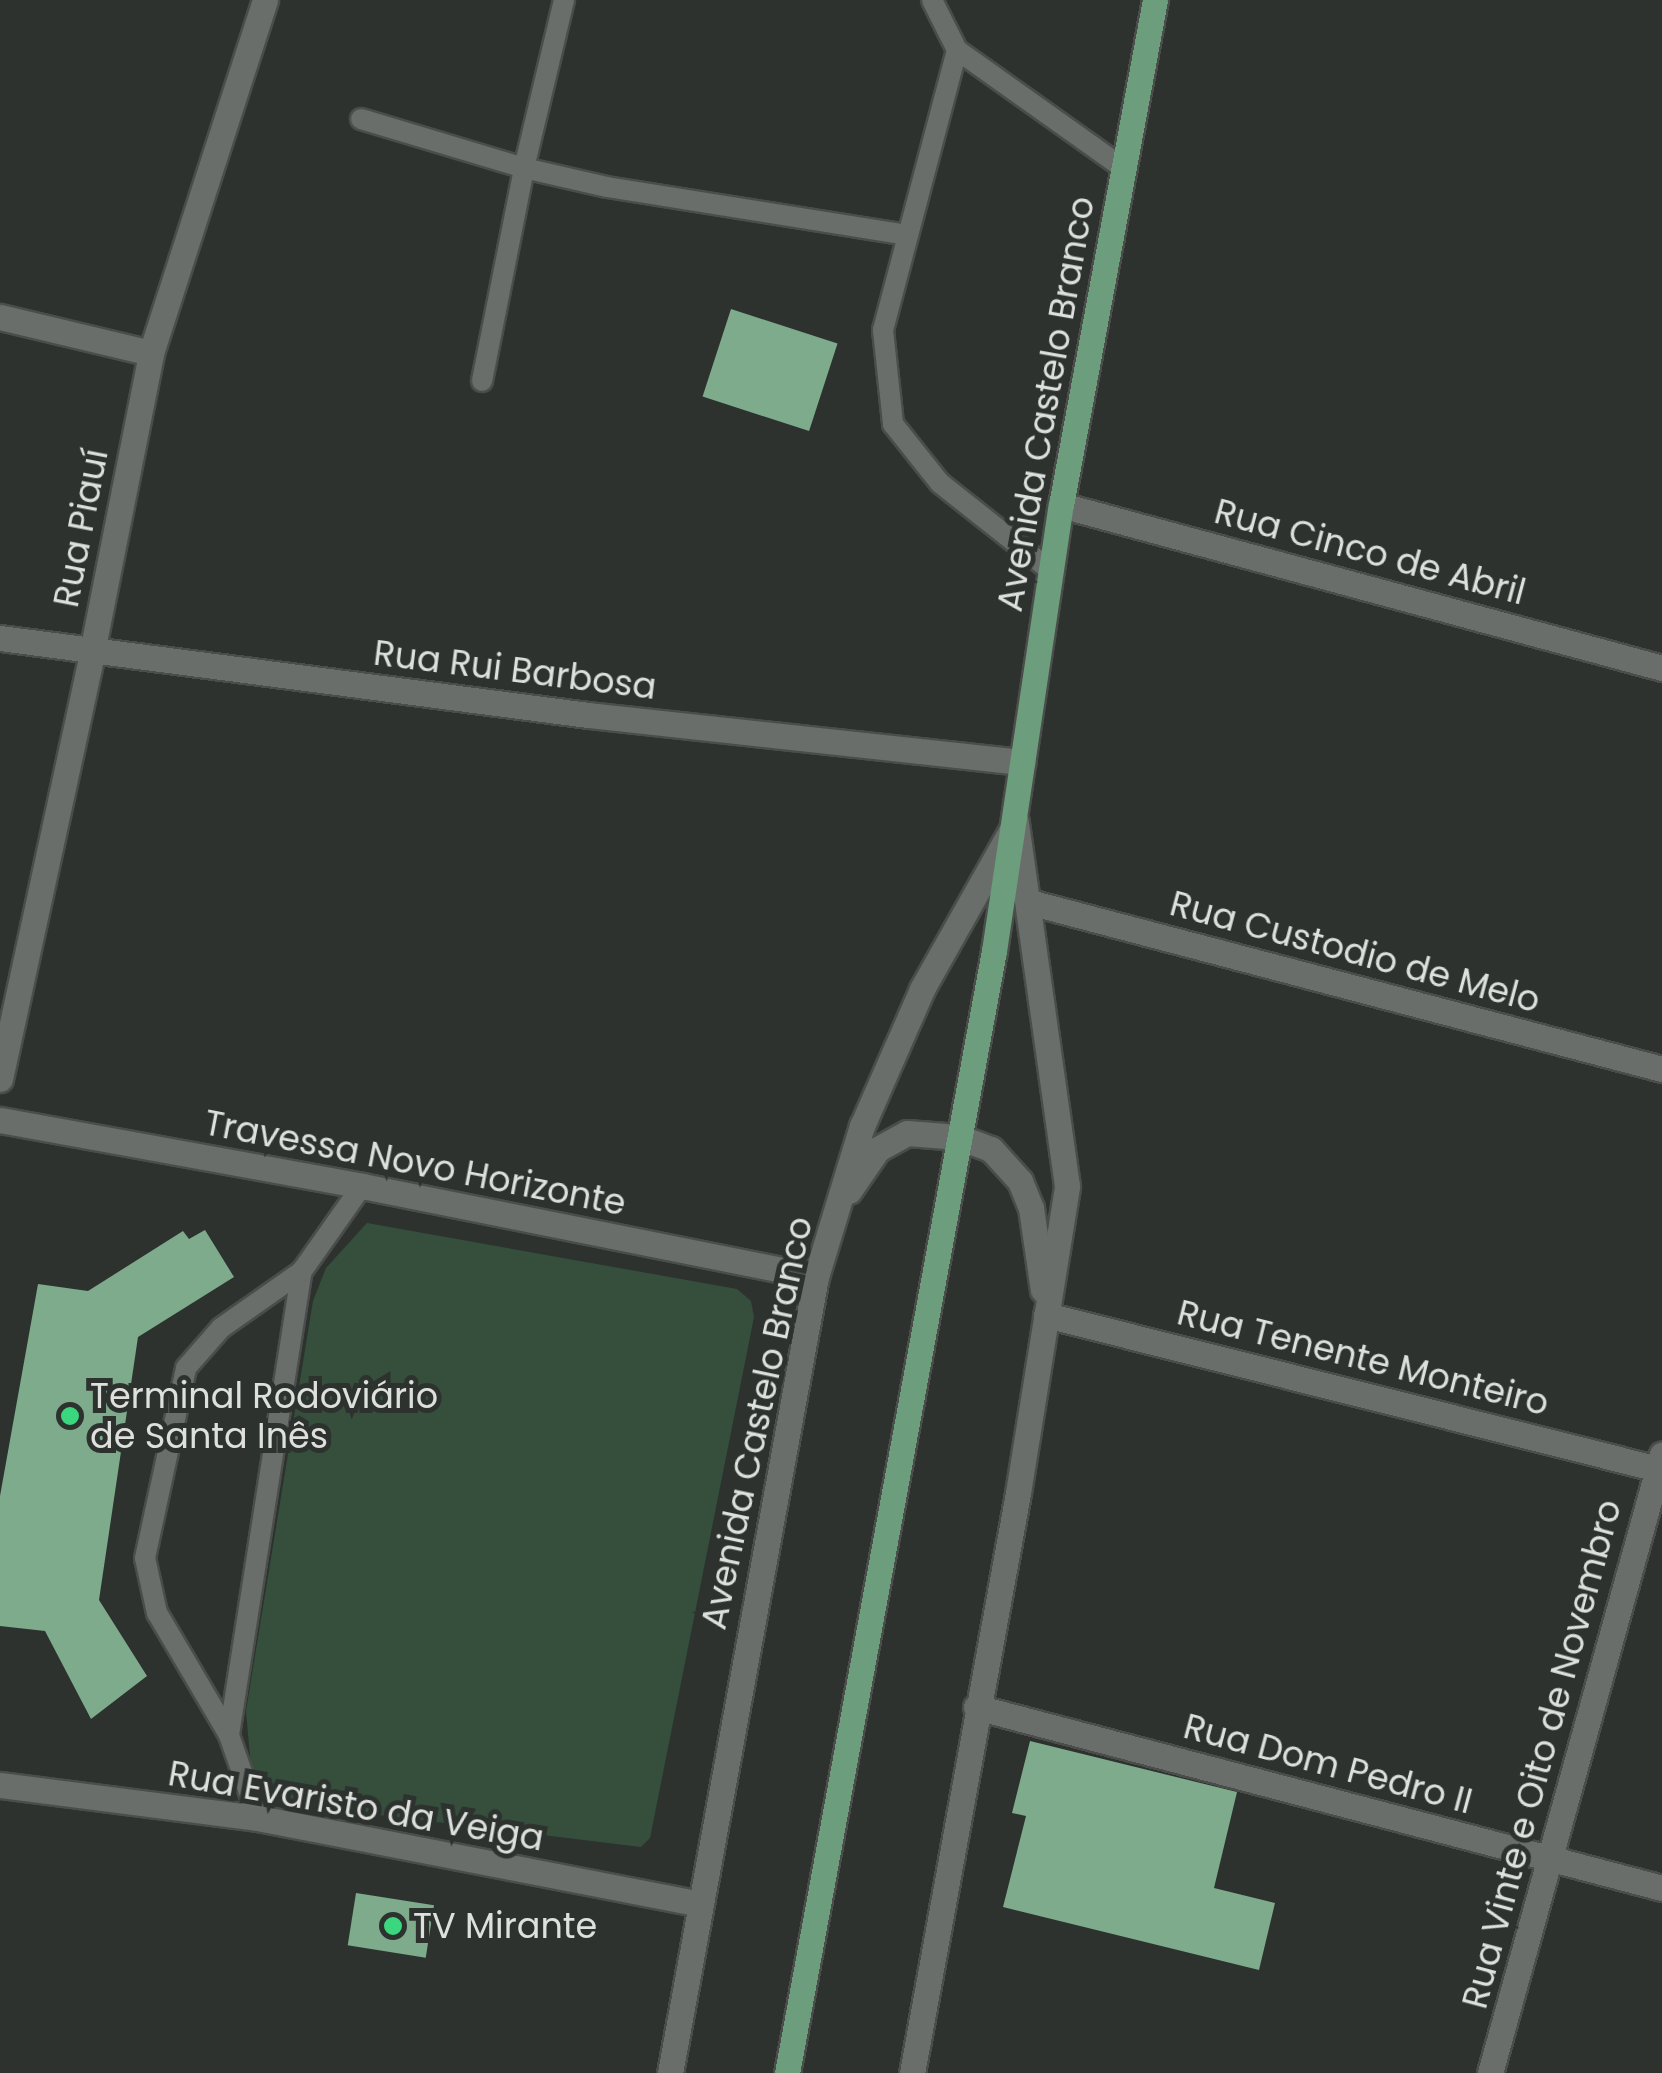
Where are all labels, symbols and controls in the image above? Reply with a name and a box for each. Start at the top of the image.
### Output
street label: Avenida Castelo Branco [989,193,1103,615]
street label: Rua Piauí [45,445,117,611]
street label: Rua Cinco de Abril [1210,490,1530,614]
street label: Rua Rui Barbosa [371,632,659,708]
street label: Rua Custodio de Melo [1166,882,1544,1022]
street label: Travessa Novo Horizonte [201,1102,629,1224]
street label: Avenida Castelo Branco [693,1213,821,1633]
street label: Rua Tenente Monteiro [1173,1292,1553,1424]
place label: Terminal Rodoviário de Santa Inês [90,1375,438,1457]
marker: Terminal Rodoviário de Santa Inês [59,1405,81,1427]
street label: Rua Vinte e Oito de Novembro [1454,1495,1630,2013]
street label: Rua Dom Pedro II [1179,1705,1477,1823]
street label: Rua Evaristo da Veiga [165,1752,547,1860]
place label: TV Mirante [413,1905,597,1947]
marker: TV Mirante [382,1915,404,1937]

